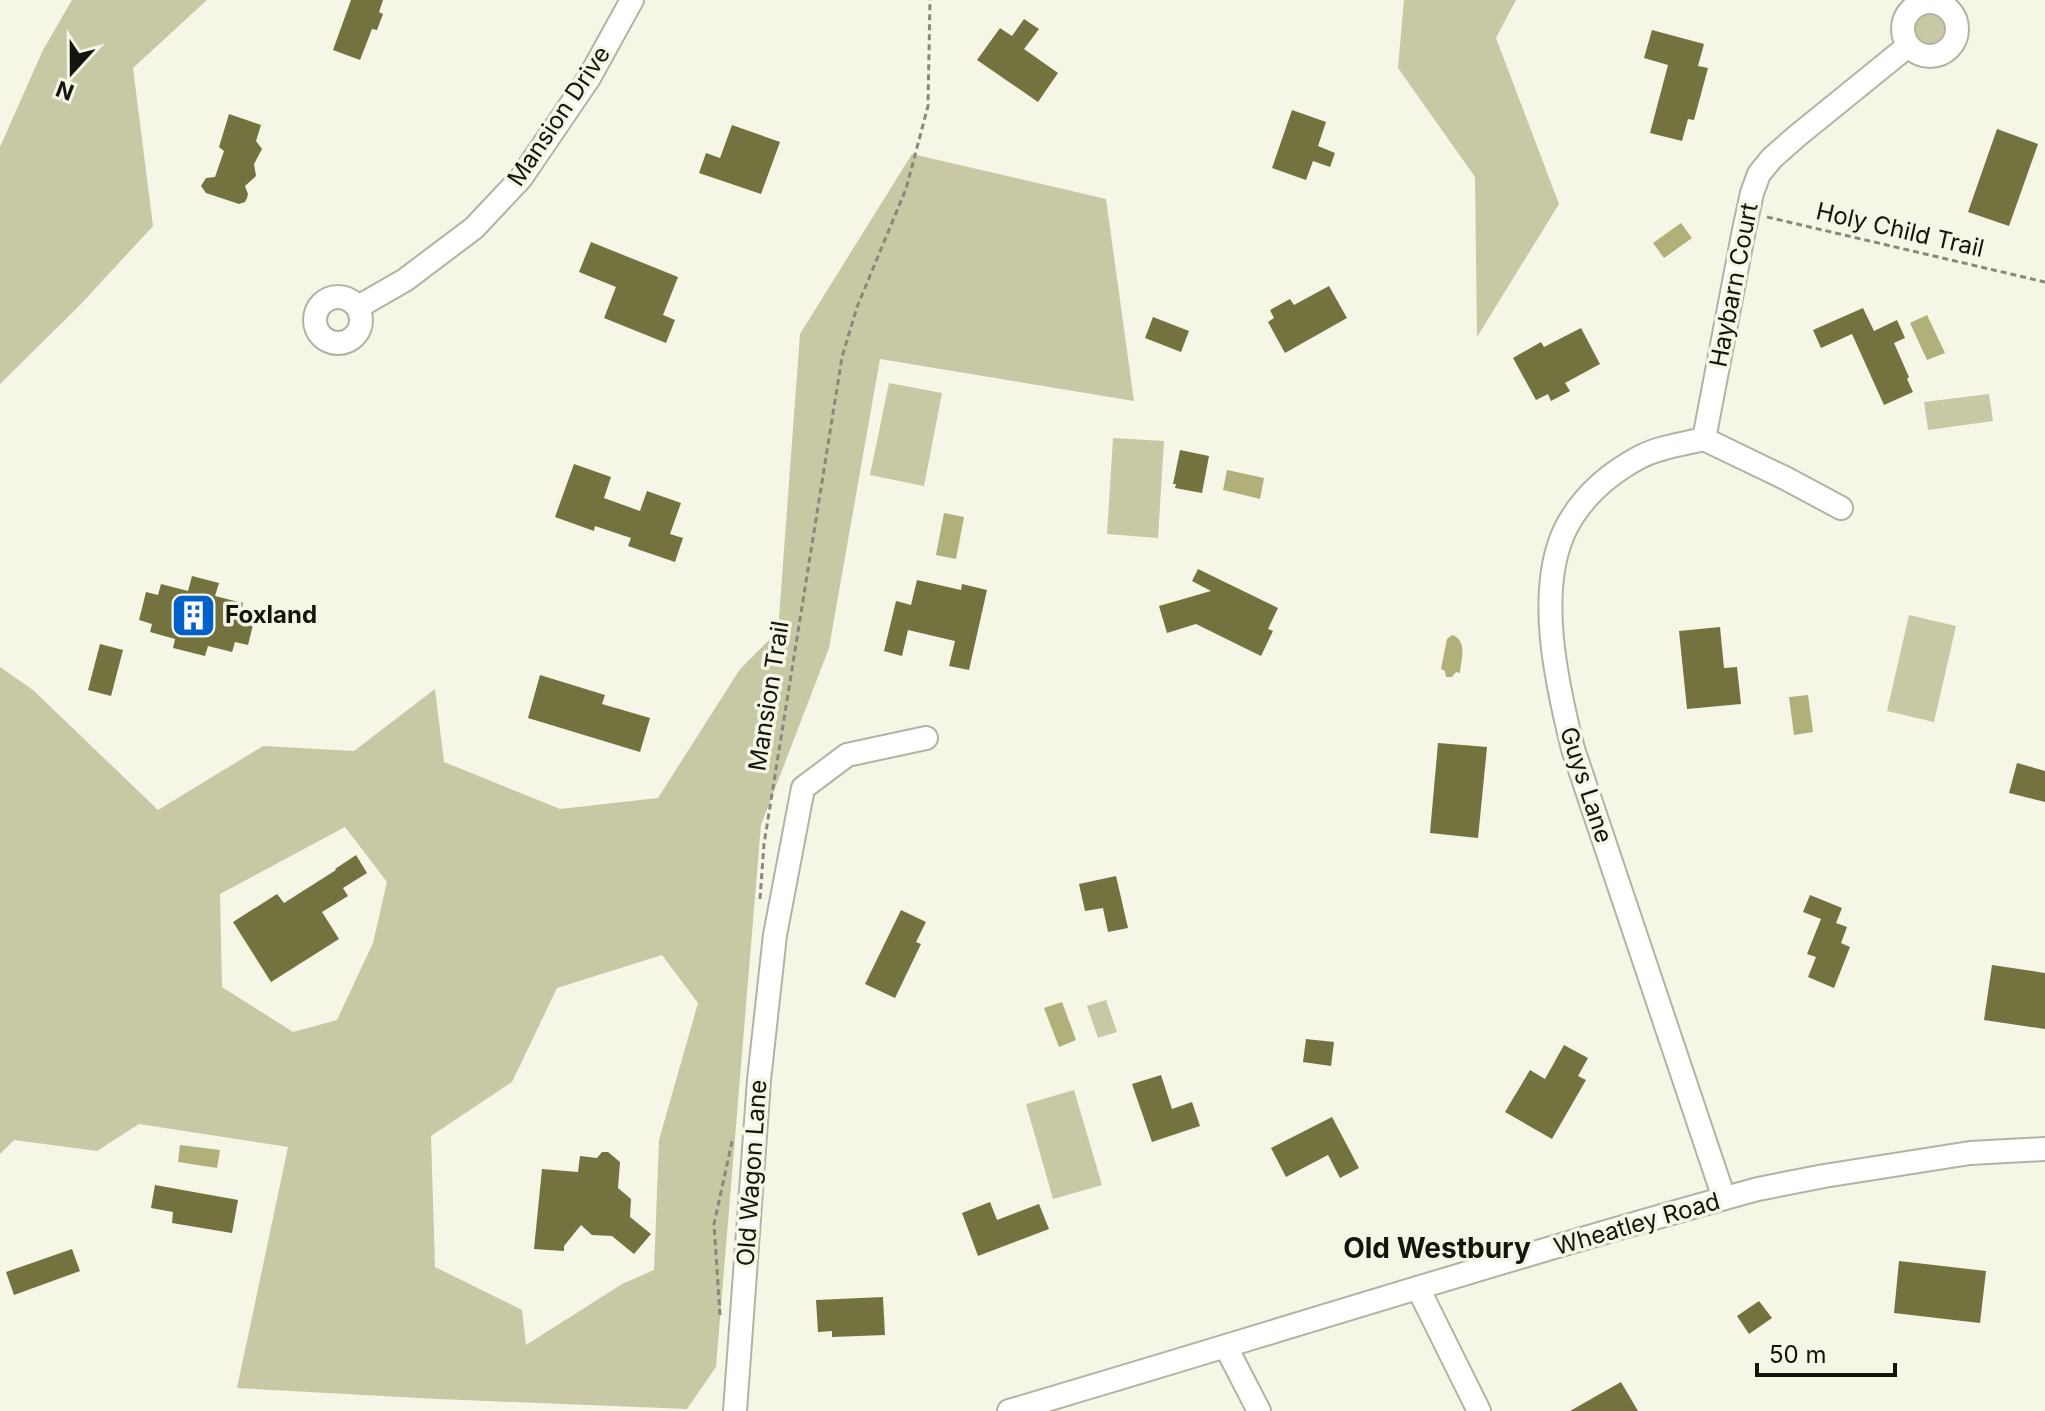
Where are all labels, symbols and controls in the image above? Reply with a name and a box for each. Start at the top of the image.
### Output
north arrow [32,32,112,112]
street label: Mansion Drive [501,40,616,191]
text: N [52,76,77,106]
street label: Holy Child Trail [1813,196,1987,263]
street label: Haybarn Court [1703,200,1764,369]
building icon: Foxland [170,591,218,639]
place label: Foxland [225,600,317,629]
street label: Mansion Trail [742,619,795,773]
street label: Guys Lane [1554,723,1619,847]
street label: Old Wagon Lane [731,1079,772,1267]
street label: Wheatley Road [1551,1186,1723,1261]
district label: Old Westbury [1343,1231,1531,1265]
scale bar [1757,1327,1895,1377]
text: 50 m [1769,1340,1827,1369]

